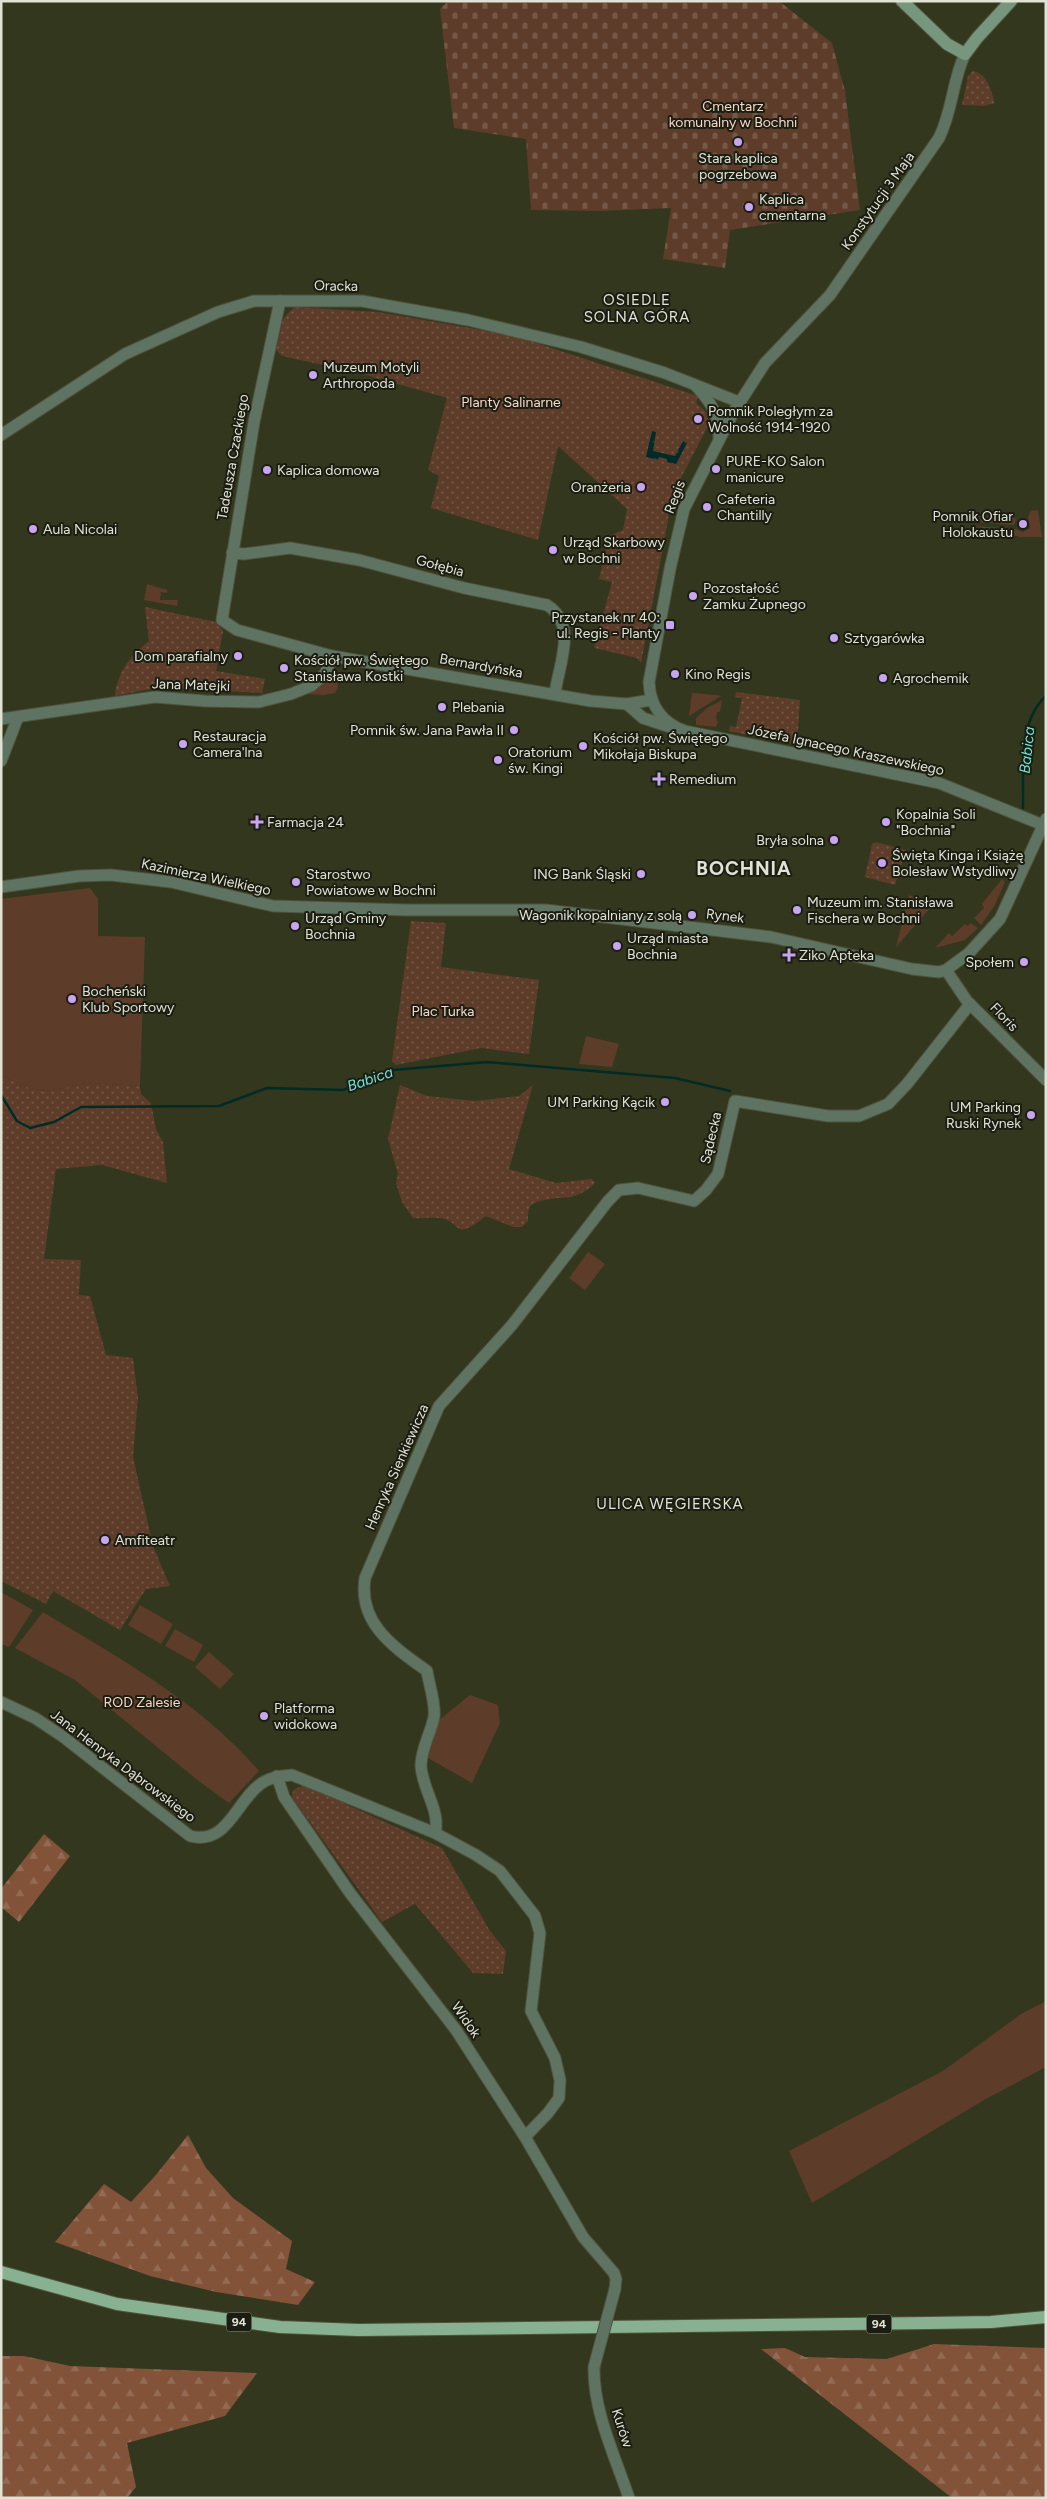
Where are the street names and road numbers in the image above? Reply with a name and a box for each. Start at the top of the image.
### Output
street label: Konstytucji 3 Maja [838,149,918,253]
street label: Oracka [314,277,358,295]
street label: Tadeusza Czackiego [214,393,252,521]
street label: Regis [661,478,689,516]
street label: Gołębia [414,551,466,581]
street label: Bernardyńska [438,650,524,682]
street label: Jana Matejki [152,675,230,695]
street label: Józefa Ignacego Kraszewskiego [746,721,946,779]
street label: Kazimierza Wielkiego [140,855,272,899]
street label: Rynek [705,905,745,927]
street label: Floris [986,999,1022,1035]
street label: Sądecka [697,1110,725,1166]
street label: Henryka Sienkiewicza [362,1401,432,1533]
street label: Jana Henryka Dąbrowskiego [47,1706,199,1826]
street label: Widok [448,1999,484,2041]
road number: 94 [226,2312,252,2332]
road number: 94 [866,2314,892,2334]
street label: Kurów [608,2406,636,2450]

